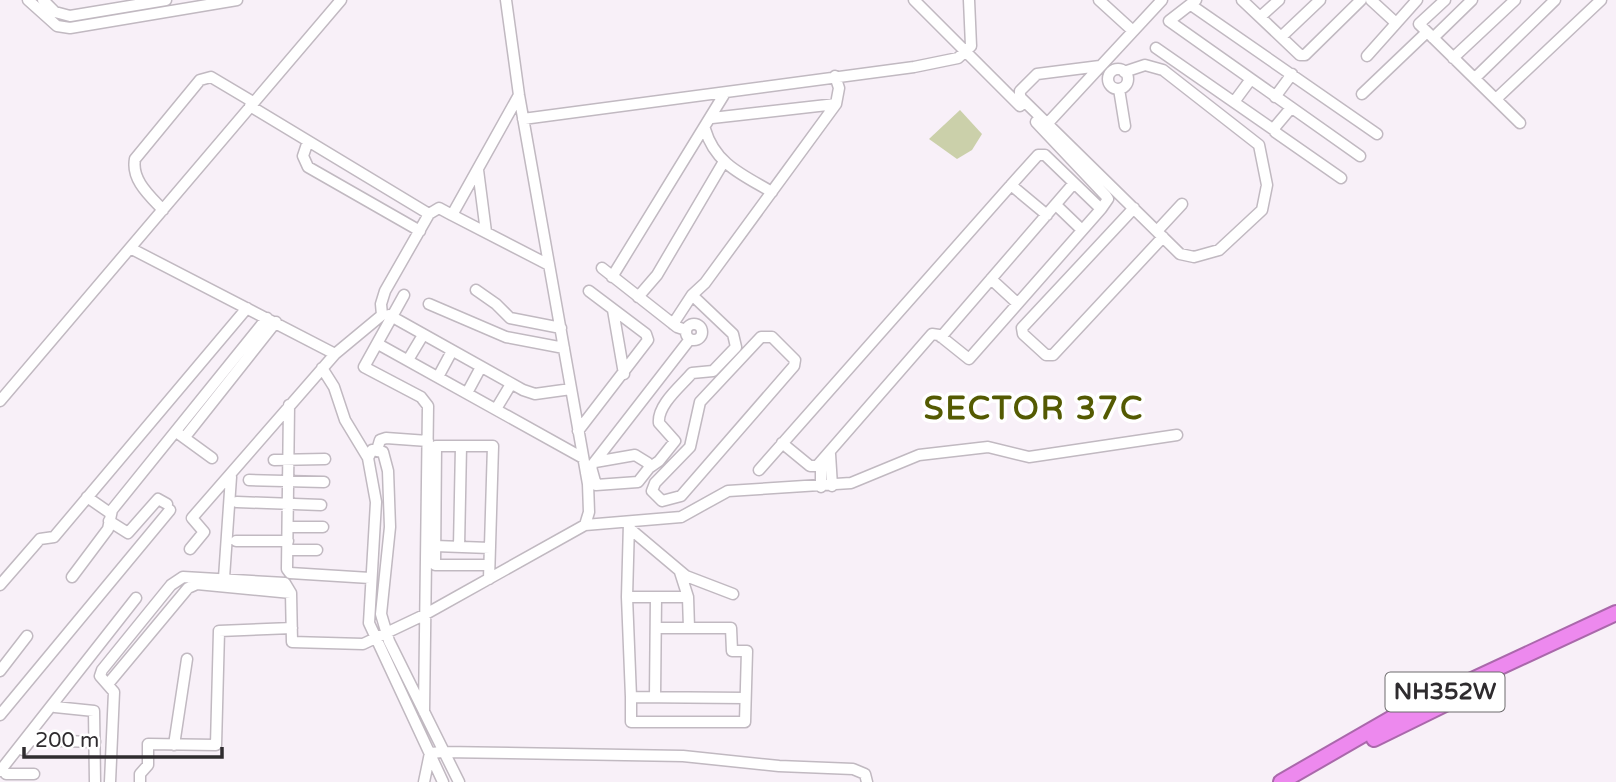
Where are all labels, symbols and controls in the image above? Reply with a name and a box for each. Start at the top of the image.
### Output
district label: SECTOR 37C [924,390,1144,428]
road number: NH352W [1386,672,1504,712]
scale bar [24,716,222,760]
text: 200 m [35,728,99,753]

